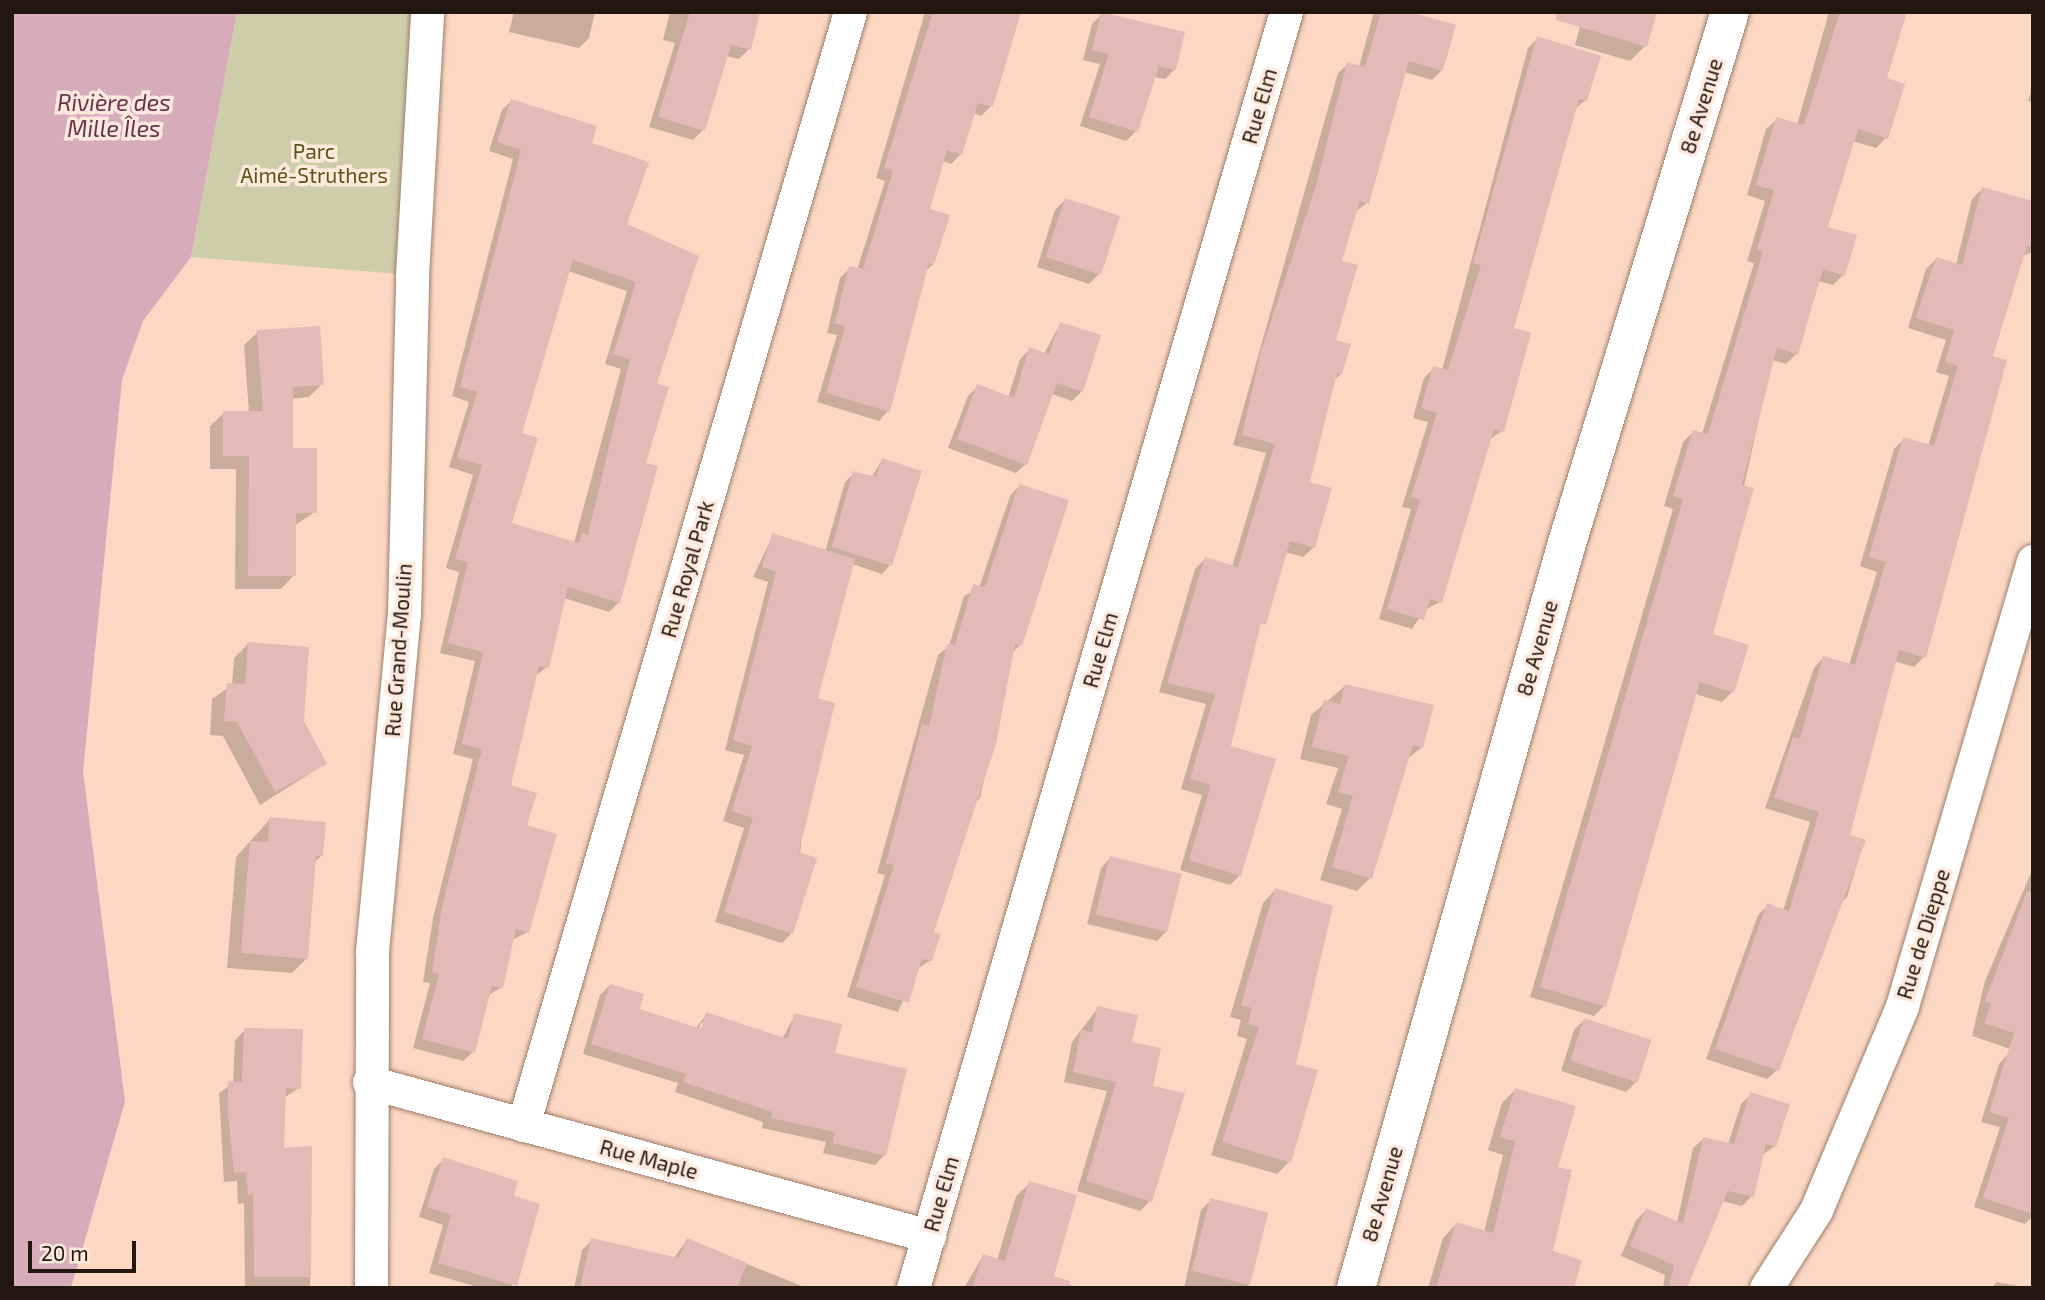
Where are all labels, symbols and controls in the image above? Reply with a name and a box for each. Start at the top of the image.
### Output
street label: 8e Avenue [1674,55,1728,157]
street label: Rue Elm [1236,65,1282,147]
water label: Rivière des Mille Îles [57,88,171,142]
park label: Parc Aimé-Struthers [240,138,388,188]
street label: Rue Royal Park [655,497,719,641]
street label: Rue Grand-Moulin [379,562,417,738]
street label: 8e Avenue [1511,597,1563,699]
street label: Rue Elm [1077,609,1123,691]
street label: Rue de Dieppe [1891,866,1955,1002]
street label: Rue Maple [597,1134,701,1184]
street label: 8e Avenue [1356,1143,1408,1245]
street label: Rue Elm [918,1153,964,1235]
scale bar [32,1226,140,1270]
text: 20 m [41,1240,89,1265]

